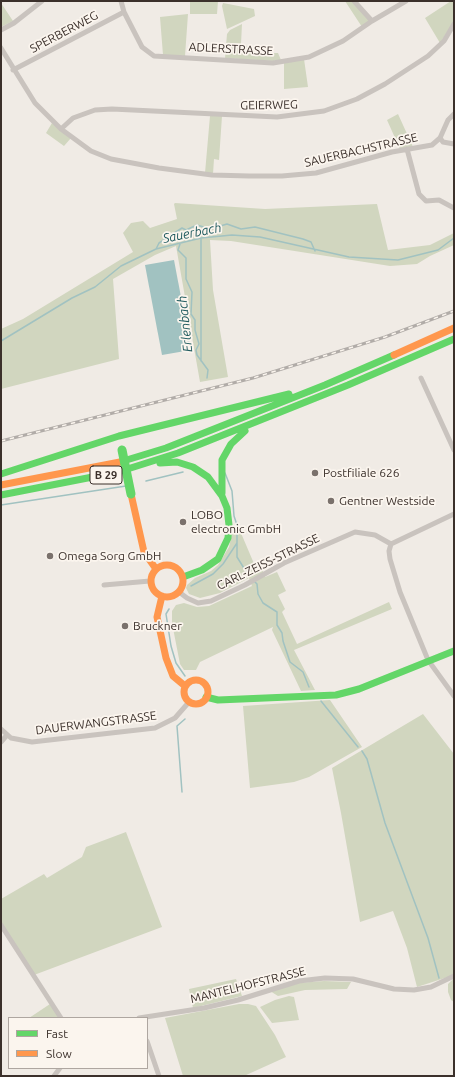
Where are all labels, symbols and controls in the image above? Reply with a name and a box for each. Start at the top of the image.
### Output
street label: SPERBERWEG [27,8,101,56]
street label: ADLERSTRASSE [188,40,274,58]
street label: GEIERWEG [240,97,298,113]
street label: SAUERBACHSTRASSE [303,130,419,170]
water label: Sauerbach [161,220,223,246]
water label: Erlenbach [174,295,196,353]
road number: B 29 [90,466,122,484]
place label: Postfiliale 626 [323,466,400,480]
marker: Postfiliale 626 [310,468,320,478]
place label: Gentner Westside [339,494,435,508]
marker: Gentner Westside [326,496,336,506]
place label: LOBO electronic GmbH [191,508,281,536]
marker: LOBO electronic GmbH [178,517,188,527]
street label: CARL-ZEISS-STRASSE [214,531,322,593]
place label: Omega Sorg GmbH [58,549,161,563]
marker: Omega Sorg GmbH [45,551,55,561]
place label: Bruckner [133,619,182,633]
marker: Bruckner [120,621,130,631]
street label: DAUERWANGSTRASSE [35,708,157,738]
street label: MANTELHOFSTRASSE [189,964,307,1006]
legend [8,1017,148,1069]
text: Fast [46,1027,68,1040]
text: Slow [46,1047,72,1060]

